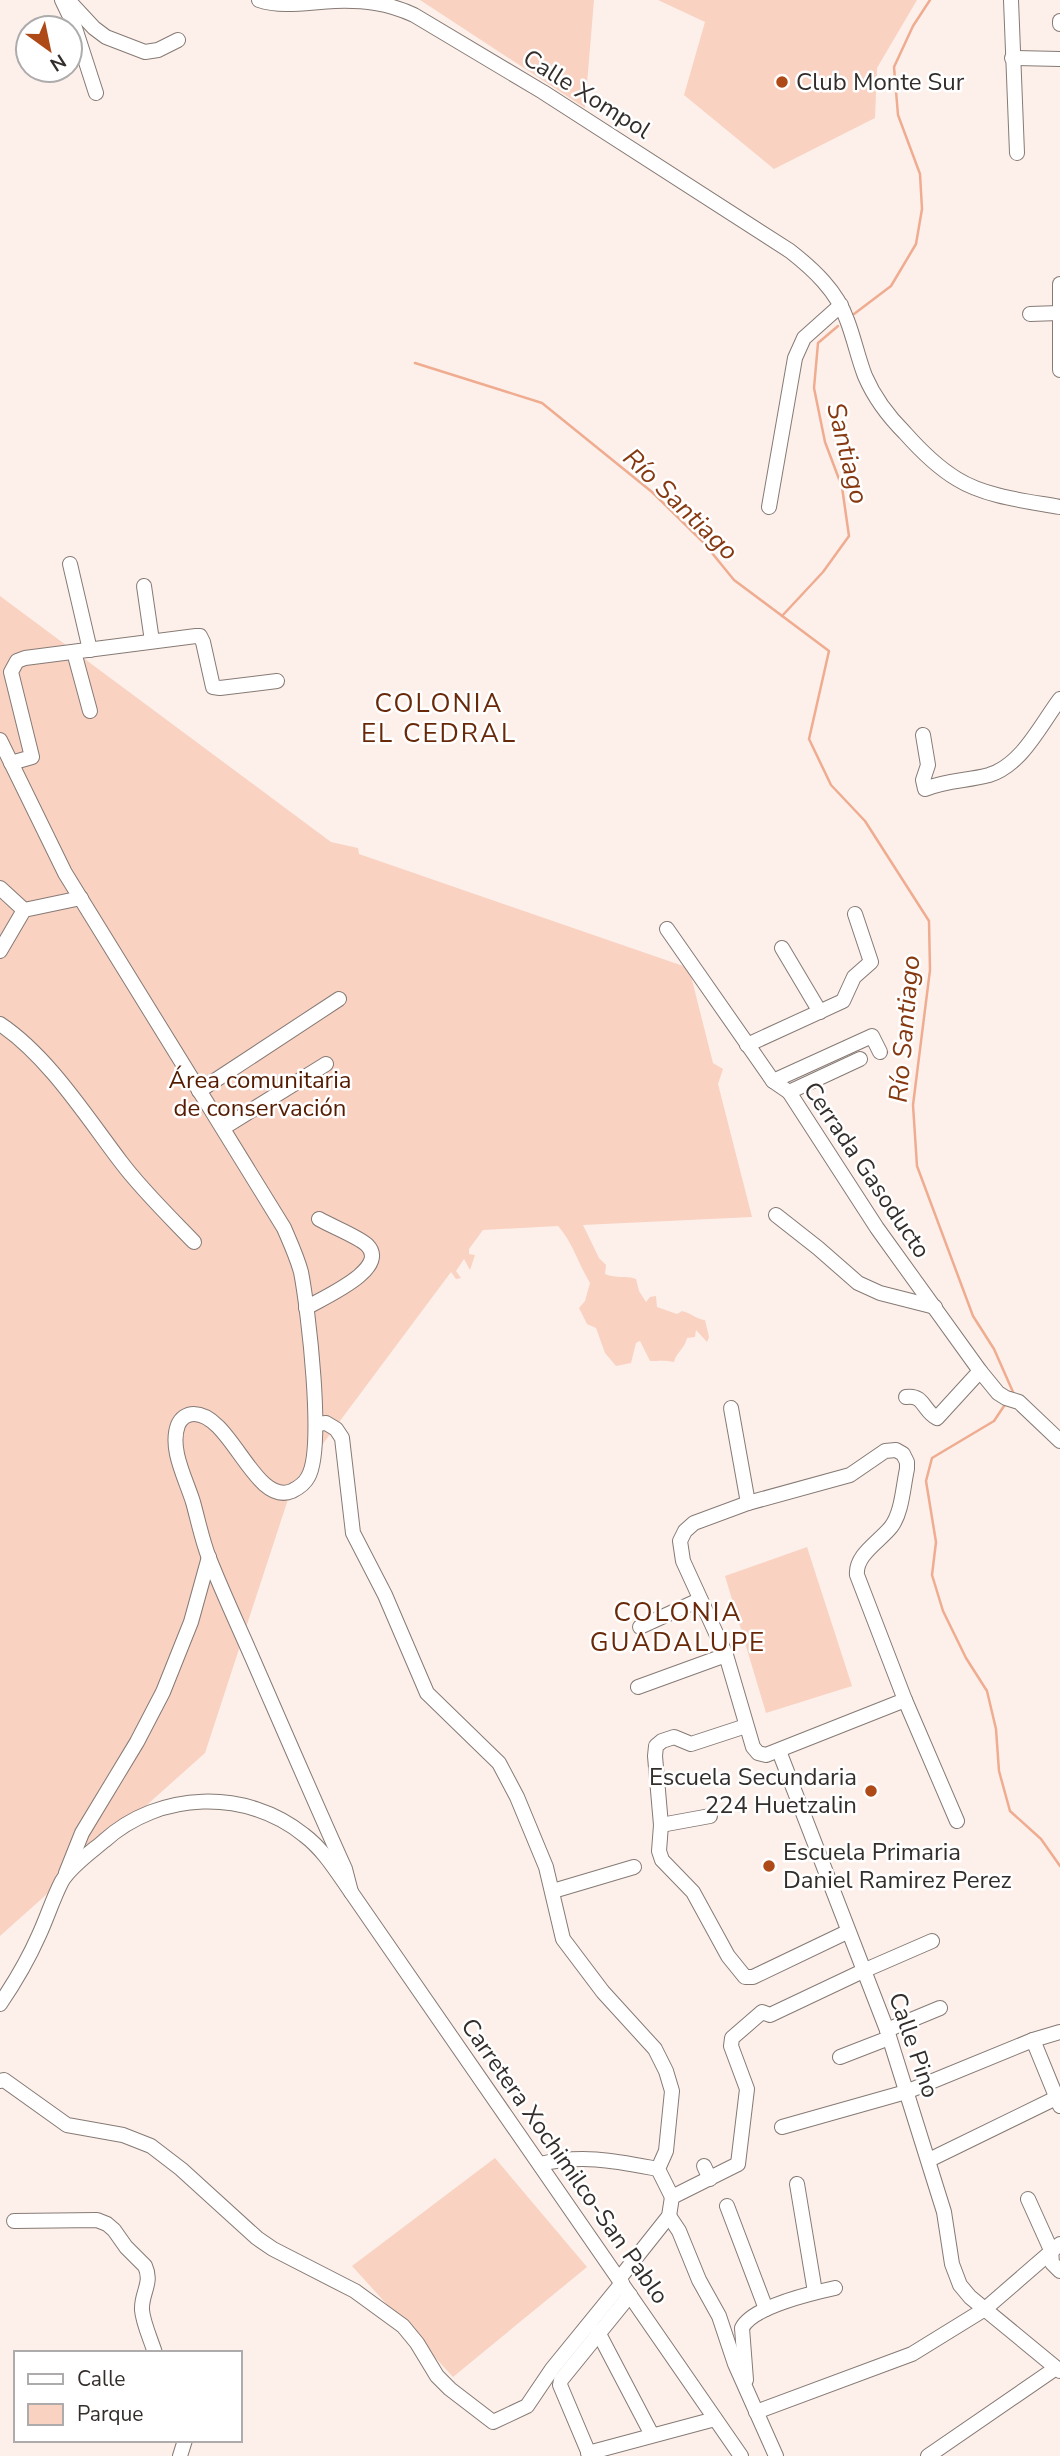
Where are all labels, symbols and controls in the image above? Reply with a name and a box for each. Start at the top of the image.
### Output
north arrow [14,14,84,84]
street label: Calle Xompol [517,42,657,146]
text: N [45,48,71,77]
place label: Club Monte Sur [796,66,965,98]
marker: Club Monte Sur [774,74,790,90]
water label: Santiago [818,399,877,507]
water label: Río Santiago [615,440,746,568]
district label: COLONIA EL CEDRAL [361,686,517,751]
water label: Río Santiago [881,954,928,1104]
park label: Área comunitaria de conservación [168,1064,352,1124]
street label: Cerrada Gasoducto [796,1076,938,1264]
district label: COLONIA GUADALUPE [590,1595,766,1660]
place label: Escuela Secundaria 224 Huetzalin [649,1761,857,1821]
marker: Escuela Secundaria 224 Huetzalin [863,1783,879,1799]
place label: Escuela Primaria Daniel Ramirez Perez [783,1836,1012,1896]
marker: Escuela Primaria Daniel Ramirez Perez [761,1858,777,1874]
street label: Calle Pino [881,1988,947,2102]
street label: Carretera Xochimilco-San Pablo [454,2012,676,2310]
legend [14,2351,242,2442]
text: Calle [77,2365,125,2393]
text: Parque [77,2400,144,2428]

